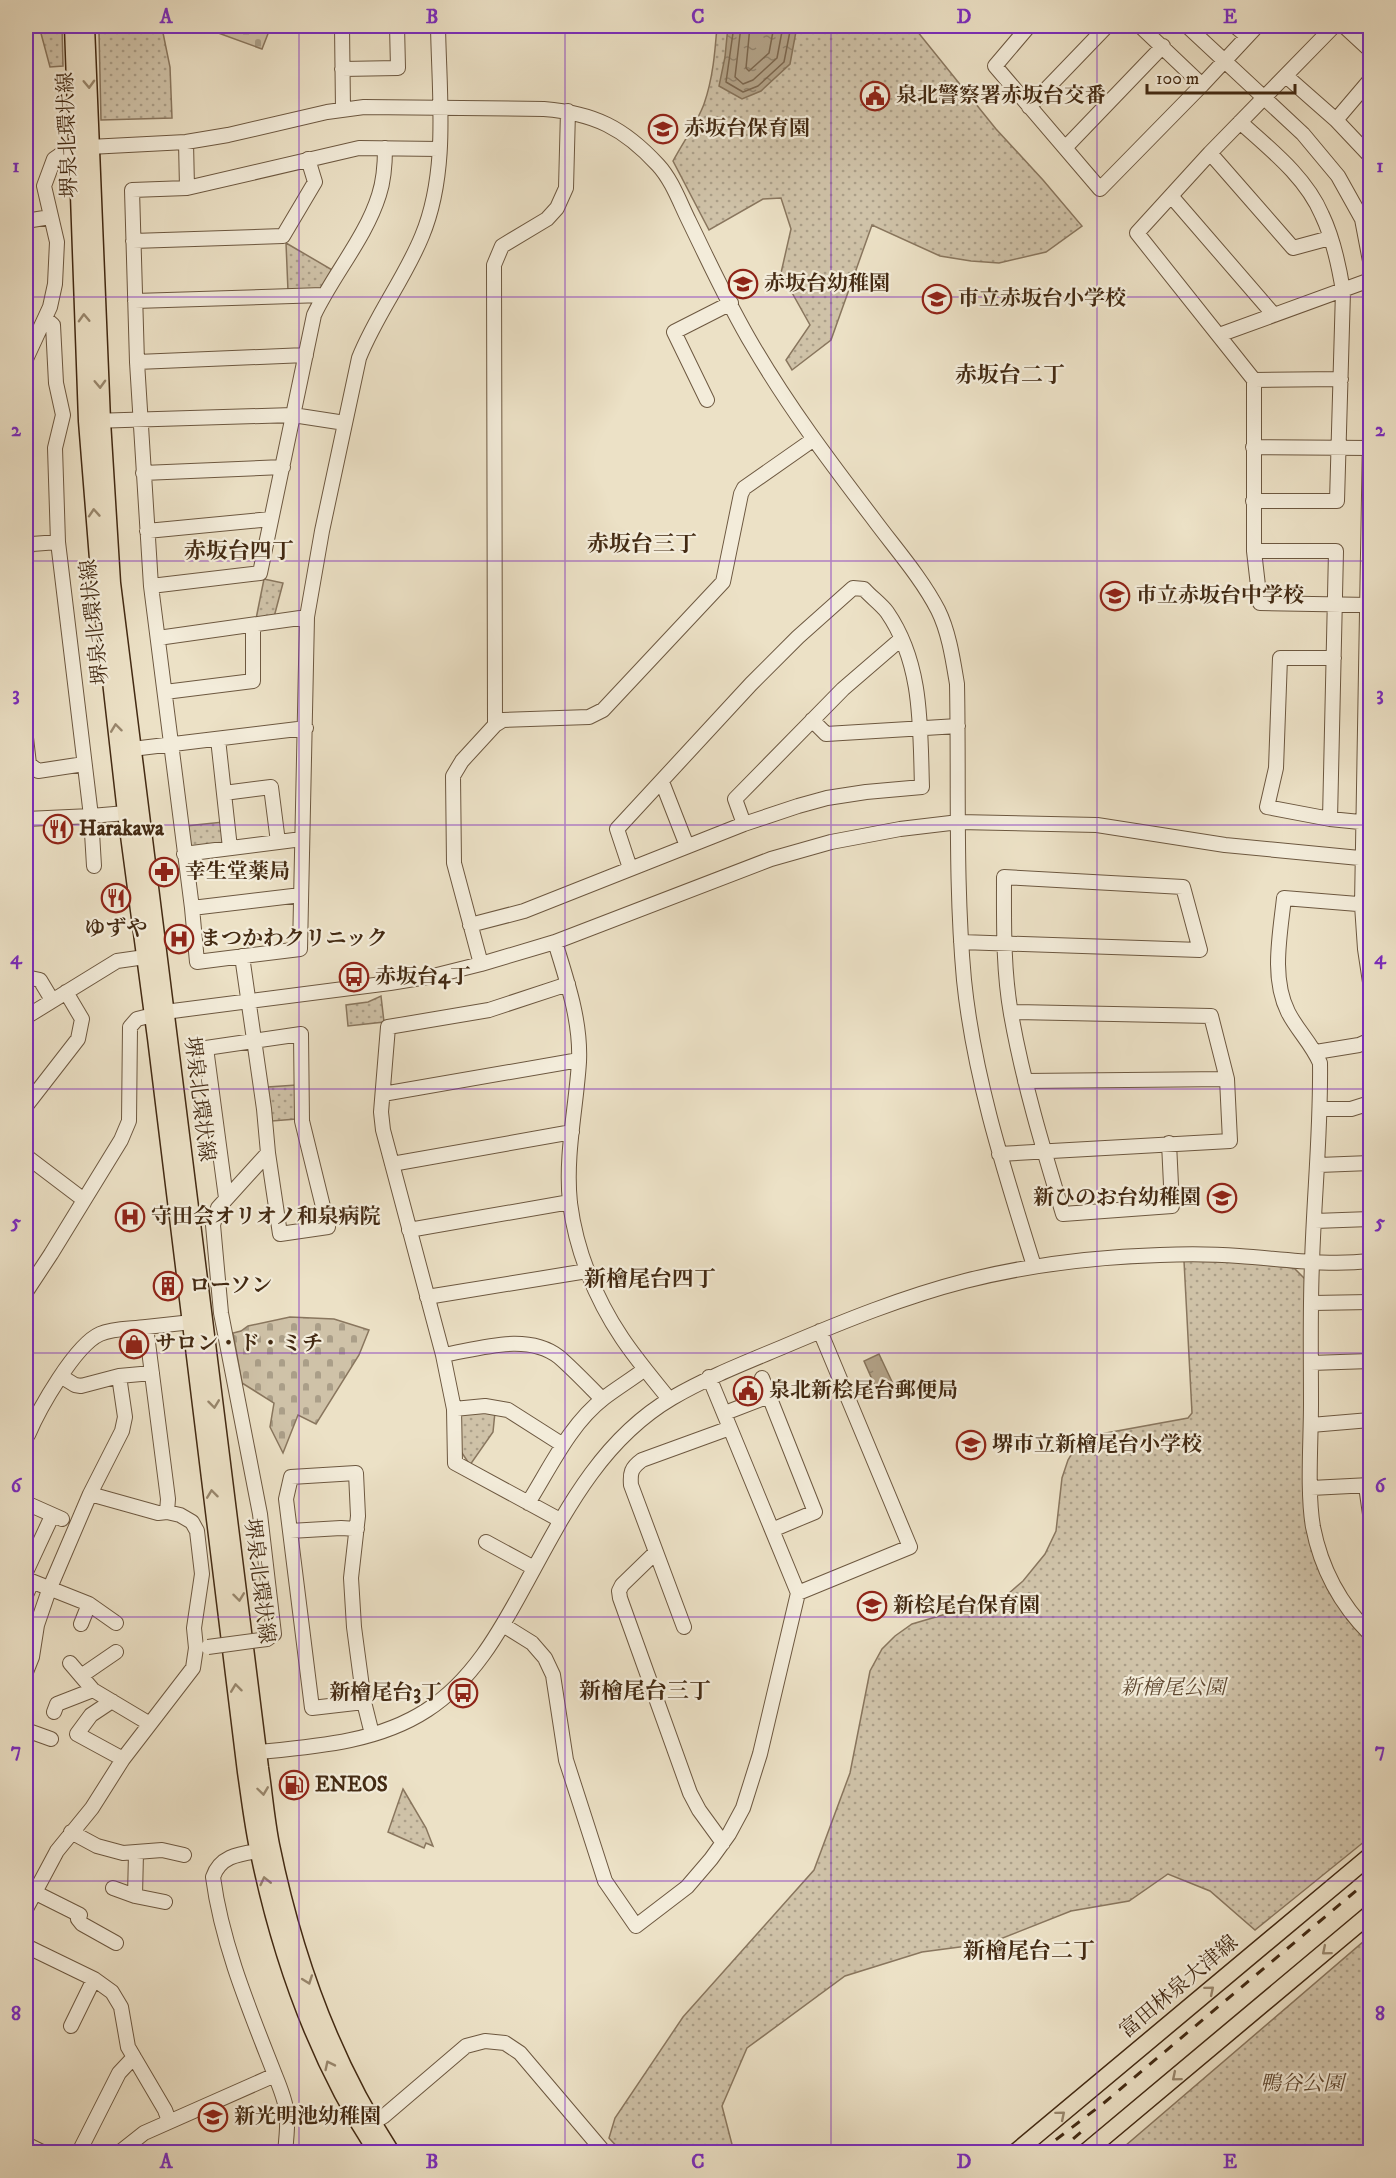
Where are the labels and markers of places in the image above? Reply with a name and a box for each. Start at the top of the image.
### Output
public building icon: 泉北警察署赤坂台交番 [859,80,891,112]
place label: 泉北警察署赤坂台交番 [896,83,1106,109]
school or university icon: 赤坂台保育園 [647,113,679,145]
place label: 赤坂台保育園 [684,116,810,142]
school or university icon: 赤坂台幼稚園 [727,268,759,300]
place label: 赤坂台幼稚園 [764,271,890,297]
school or university icon: 市立赤坂台小学校 [921,283,953,315]
place label: 市立赤坂台小学校 [958,286,1126,312]
school or university icon: 市立赤坂台中学校 [1099,580,1131,612]
place label: 市立赤坂台中学校 [1136,583,1304,609]
restaurant icon: Harakawa [42,813,74,845]
place label: Harakawa [79,816,165,842]
pharmacy icon: 幸生堂薬局 [148,856,180,888]
place label: 幸生堂薬局 [185,859,290,885]
restaurant icon: ゆずや [100,882,132,914]
place label: ゆずや [85,916,148,942]
hospital icon: まつかわクリニック [163,923,195,955]
place label: まつかわクリニック [200,926,388,952]
bus stop icon: 赤坂台4丁 [338,961,370,993]
place label: 赤坂台4丁 [375,964,471,990]
school or university icon: 新ひのお台幼稚園 [1206,1182,1238,1214]
place label: 新ひのお台幼稚園 [1033,1185,1201,1211]
hospital icon: 守田会オリオノ和泉病院 [114,1201,146,1233]
place label: 守田会オリオノ和泉病院 [151,1204,381,1230]
building icon: ローソン [152,1270,184,1302]
place label: ローソン [189,1273,272,1299]
shop icon: サロン・ド・ミチ [118,1328,150,1360]
place label: サロン・ド・ミチ [155,1331,323,1357]
public building icon: 泉北新桧尾台郵便局 [732,1375,764,1407]
place label: 泉北新桧尾台郵便局 [769,1378,958,1404]
school or university icon: 堺市立新檜尾台小学校 [955,1429,987,1461]
place label: 堺市立新檜尾台小学校 [992,1432,1202,1458]
school or university icon: 新桧尾台保育園 [856,1590,888,1622]
place label: 新桧尾台保育園 [893,1593,1040,1619]
bus stop icon: 新檜尾台3丁 [447,1677,479,1709]
place label: 新檜尾台3丁 [329,1680,442,1706]
fuel station icon: ENEOS [278,1769,310,1801]
place label: ENEOS [315,1772,388,1798]
school or university icon: 新光明池幼稚園 [197,2101,229,2133]
place label: 新光明池幼稚園 [234,2104,381,2130]

